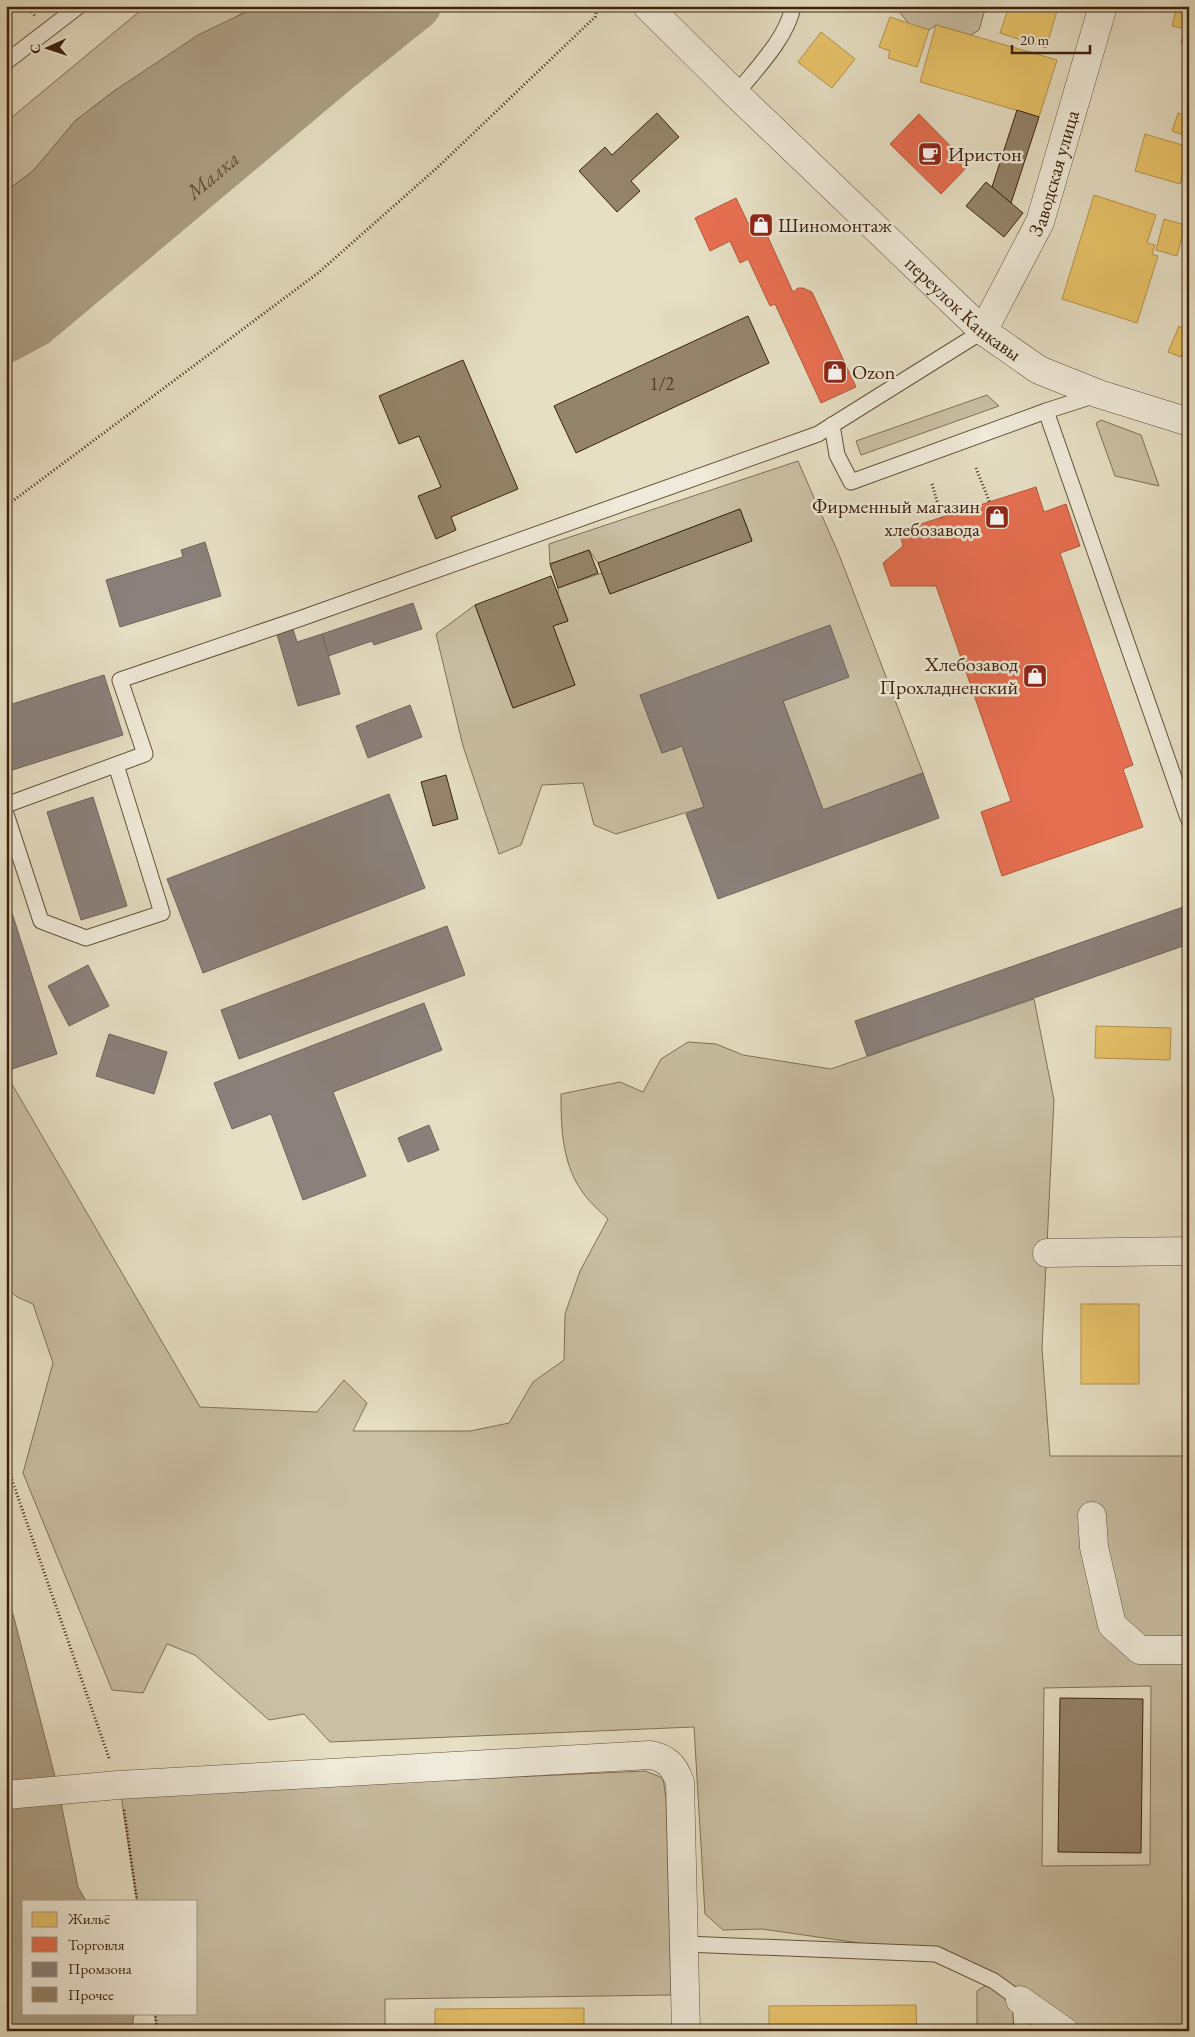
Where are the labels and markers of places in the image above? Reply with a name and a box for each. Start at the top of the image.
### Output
cafe icon: Иристон [917,141,943,167]
place label: Иристон [948,141,1022,167]
shop icon: Шиномонтаж [748,212,774,238]
place label: Шиномонтаж [778,212,892,238]
shop icon: Ozon [822,359,848,385]
place label: Ozon [852,359,896,385]
place label: Фирменный магазин хлебозавода [812,493,980,542]
shop icon: Фирменный магазин хлебозавода [984,504,1010,530]
place label: Хлебозавод Прохладненский [879,651,1018,700]
shop icon: Хлебозавод Прохладненский [1022,663,1048,689]

